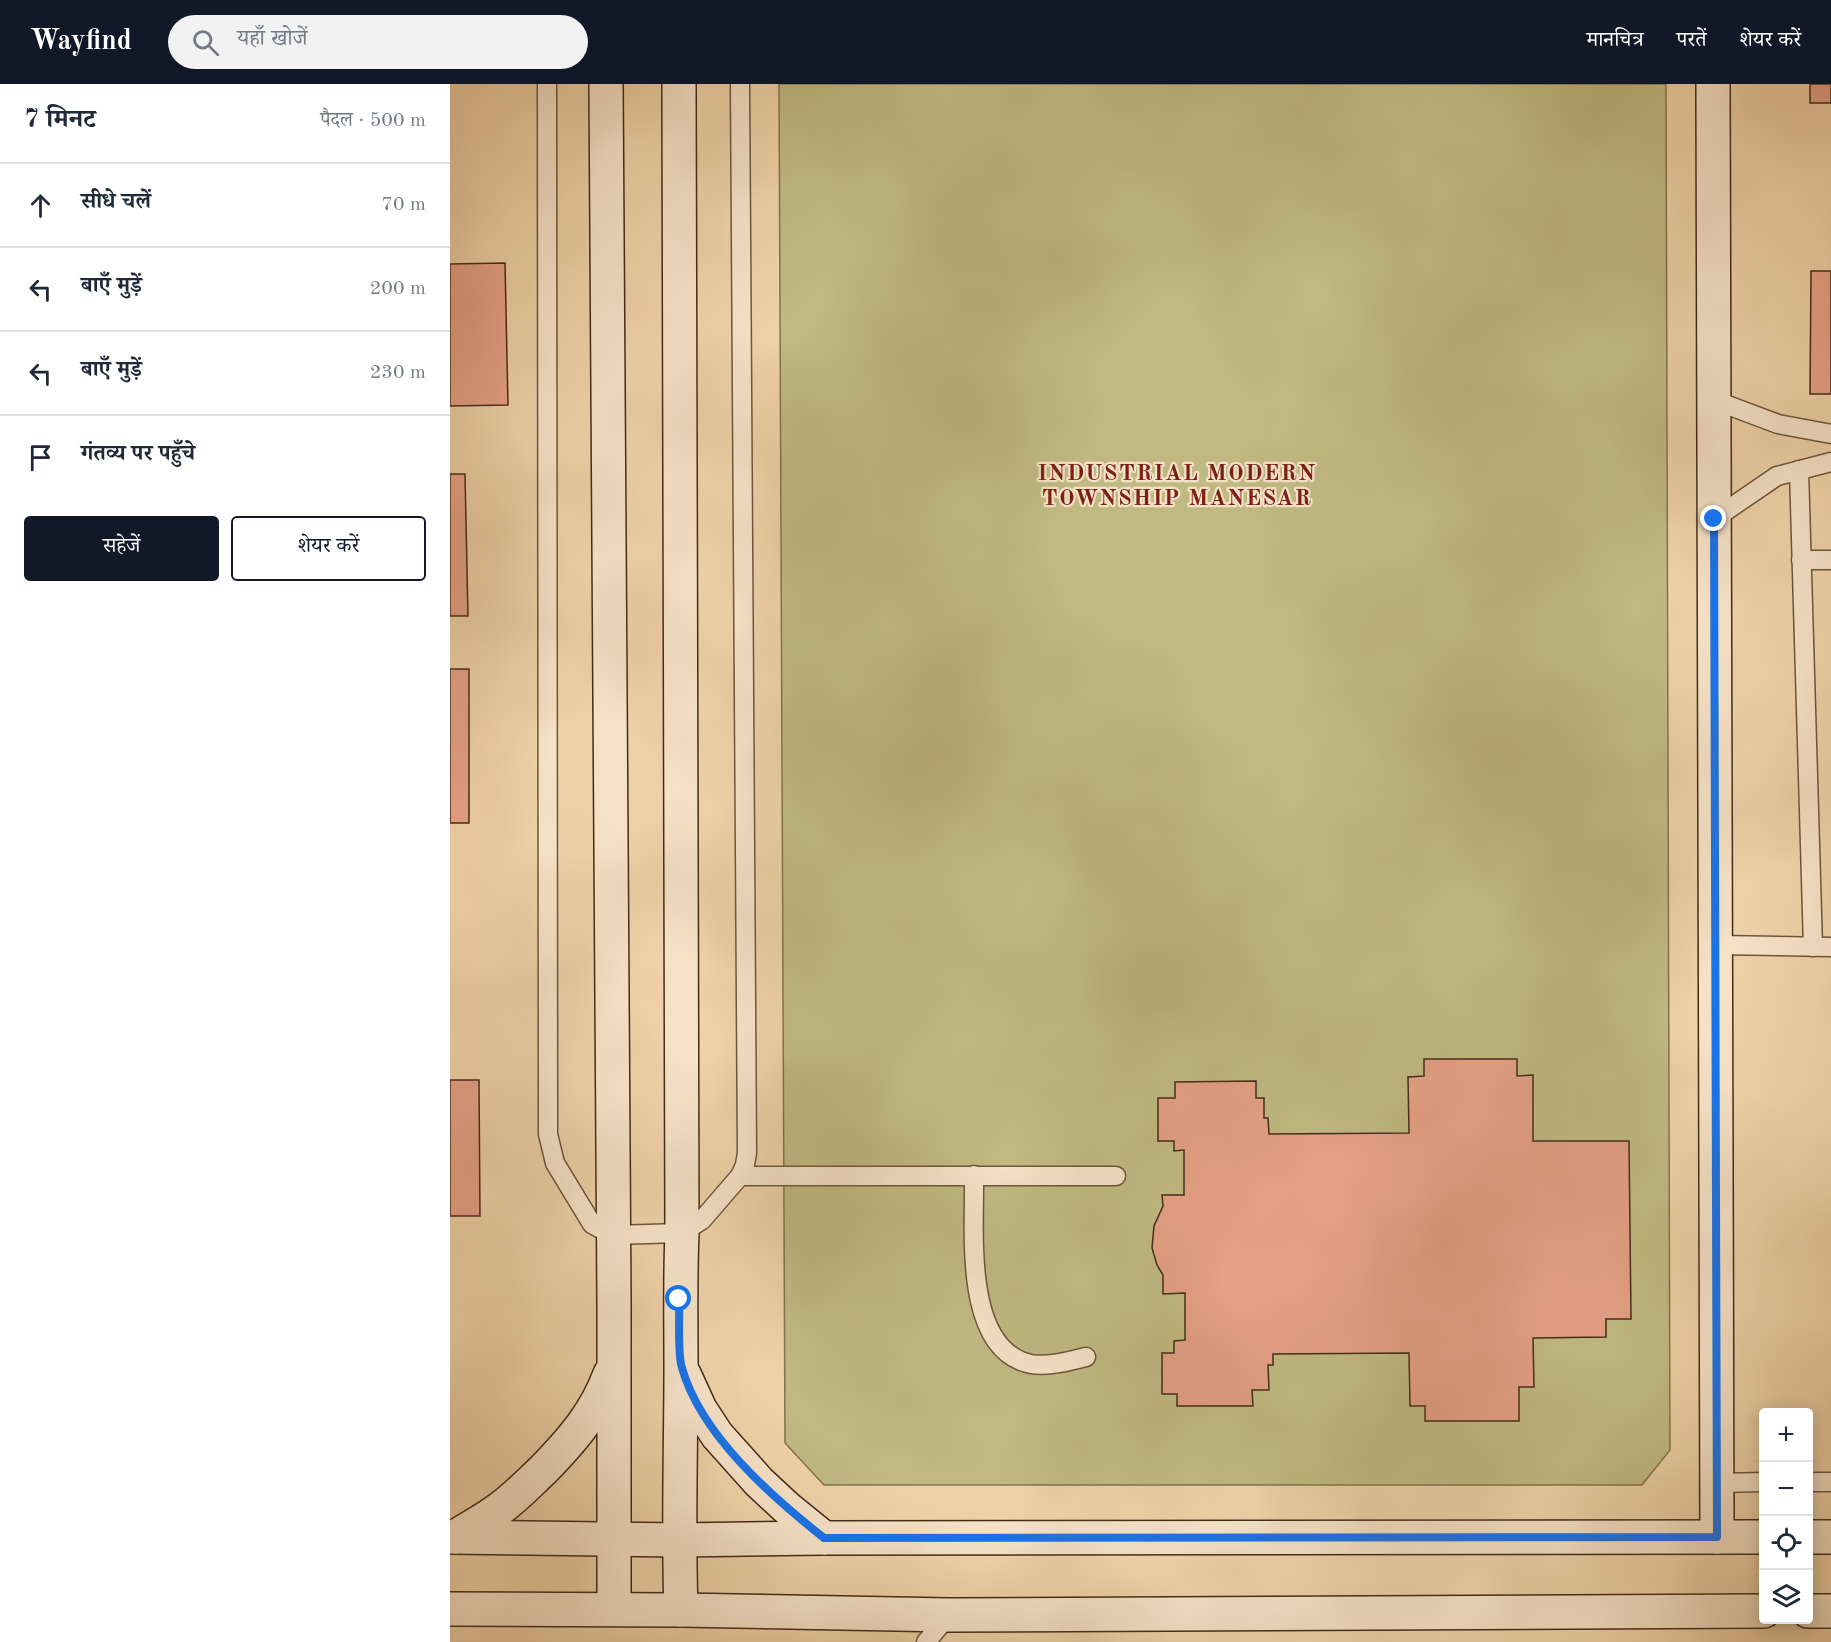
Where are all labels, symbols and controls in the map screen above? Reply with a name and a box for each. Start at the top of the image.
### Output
search box [168,15,588,69]
icon: search [189,26,222,59]
text: Wayfind [30,28,132,56]
text: यहाँ खोजें [237,28,308,50]
text: मानचित्र [1587,30,1643,51]
text: परतें [1676,30,1706,51]
text: शेयर करें [1739,30,1801,51]
text: 7 मिनट [24,107,96,133]
text: पैदल · 500 m [320,111,426,131]
icon: ahead [24,189,57,222]
text: सीधे चलें [81,191,151,213]
text: 70 m [381,195,426,215]
icon: left [24,273,57,306]
text: बाएँ मुड़ें [81,275,142,297]
text: 200 m [370,279,426,299]
icon: left [24,357,57,390]
text: बाएँ मुड़ें [81,359,142,381]
text: 230 m [370,363,426,383]
icon: arrive [24,441,57,474]
text: गंतव्य पर पहुँचे [81,443,195,465]
district label: INDUSTRIAL MODERN TOWNSHIP MANESAR [1037,463,1317,510]
route end [1700,505,1726,531]
button: सहेजें [24,516,219,581]
button: शेयर करें [231,516,426,581]
route start [665,1285,691,1311]
map controls [1759,1408,1813,1624]
button: + [1759,1408,1813,1462]
button: − [1759,1462,1813,1516]
button: locate [1759,1516,1813,1570]
button: layers [1759,1570,1813,1624]

